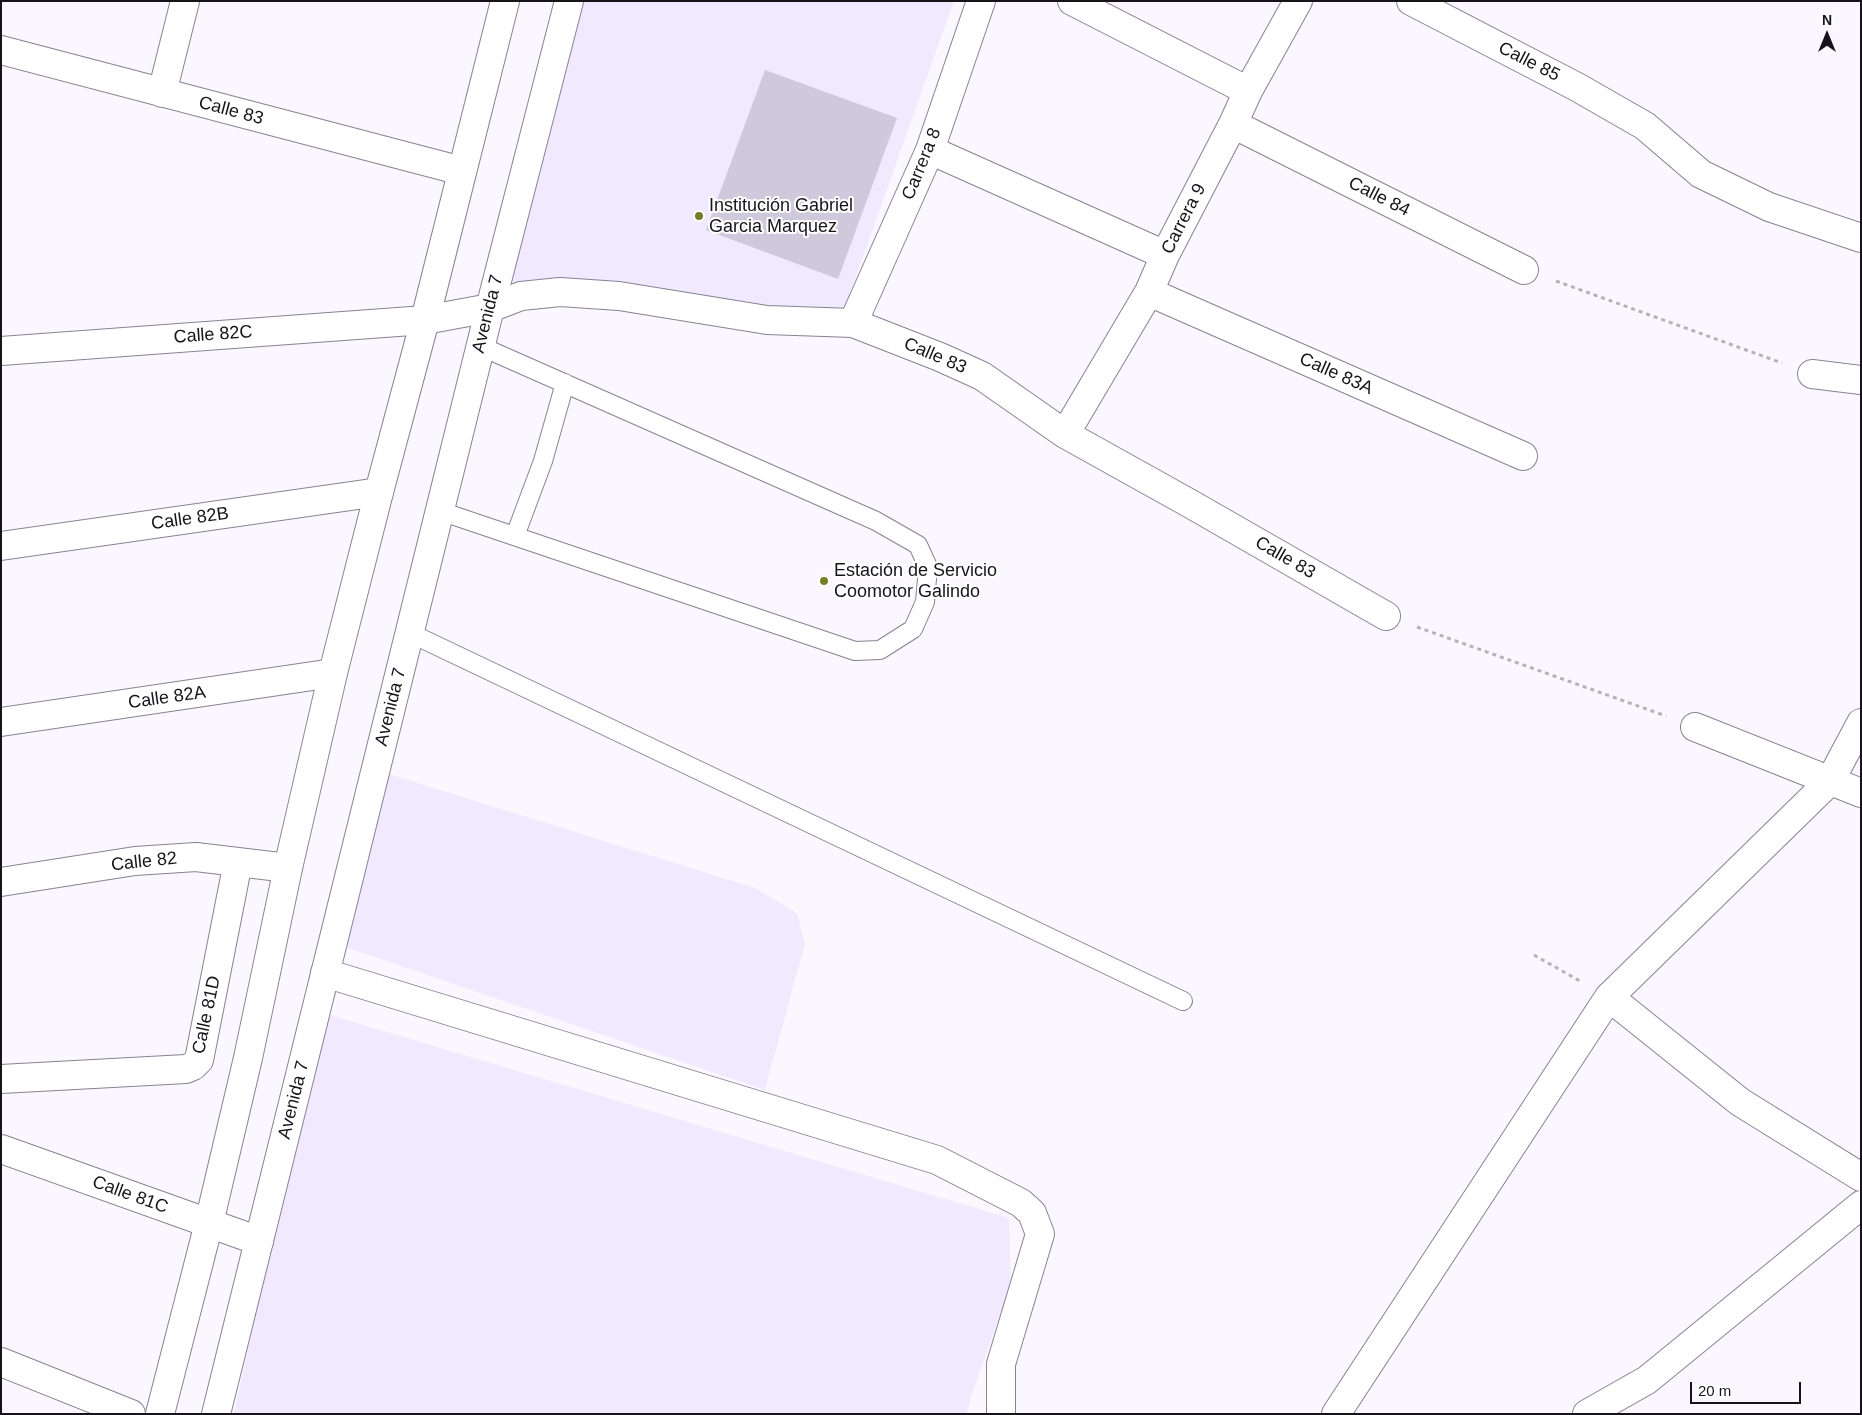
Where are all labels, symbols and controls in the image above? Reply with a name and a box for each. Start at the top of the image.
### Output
north arrow [1802,10,1852,60]
text: N [1822,12,1832,28]
street label: Calle 85 [1495,37,1563,87]
street label: Calle 83 [196,92,266,130]
street label: Carrera 8 [898,125,946,203]
street label: Calle 84 [1345,172,1413,222]
street label: Carrera 9 [1157,180,1211,258]
place label: Institución Gabriel Garcia Marquez [709,195,853,238]
marker: Institución Gabriel Garcia Marquez [693,210,705,222]
street label: Avenida 7 [468,273,508,355]
street label: Calle 82C [173,321,253,349]
street label: Calle 83 [900,333,970,379]
street label: Calle 83A [1296,348,1376,400]
street label: Calle 82B [150,503,230,535]
street label: Calle 83 [1251,532,1319,584]
place label: Estación de Servicio Coomotor Galindo [834,560,997,602]
marker: Estación de Servicio Coomotor Galindo [818,575,830,587]
street label: Avenida 7 [371,666,411,748]
street label: Calle 82A [127,682,207,714]
street label: Calle 82 [110,848,178,876]
street label: Calle 81D [188,974,226,1056]
street label: Avenida 7 [274,1059,314,1141]
street label: Calle 81C [89,1171,171,1219]
scale bar [1692,1372,1803,1404]
text: 20 m [1698,1382,1731,1399]

